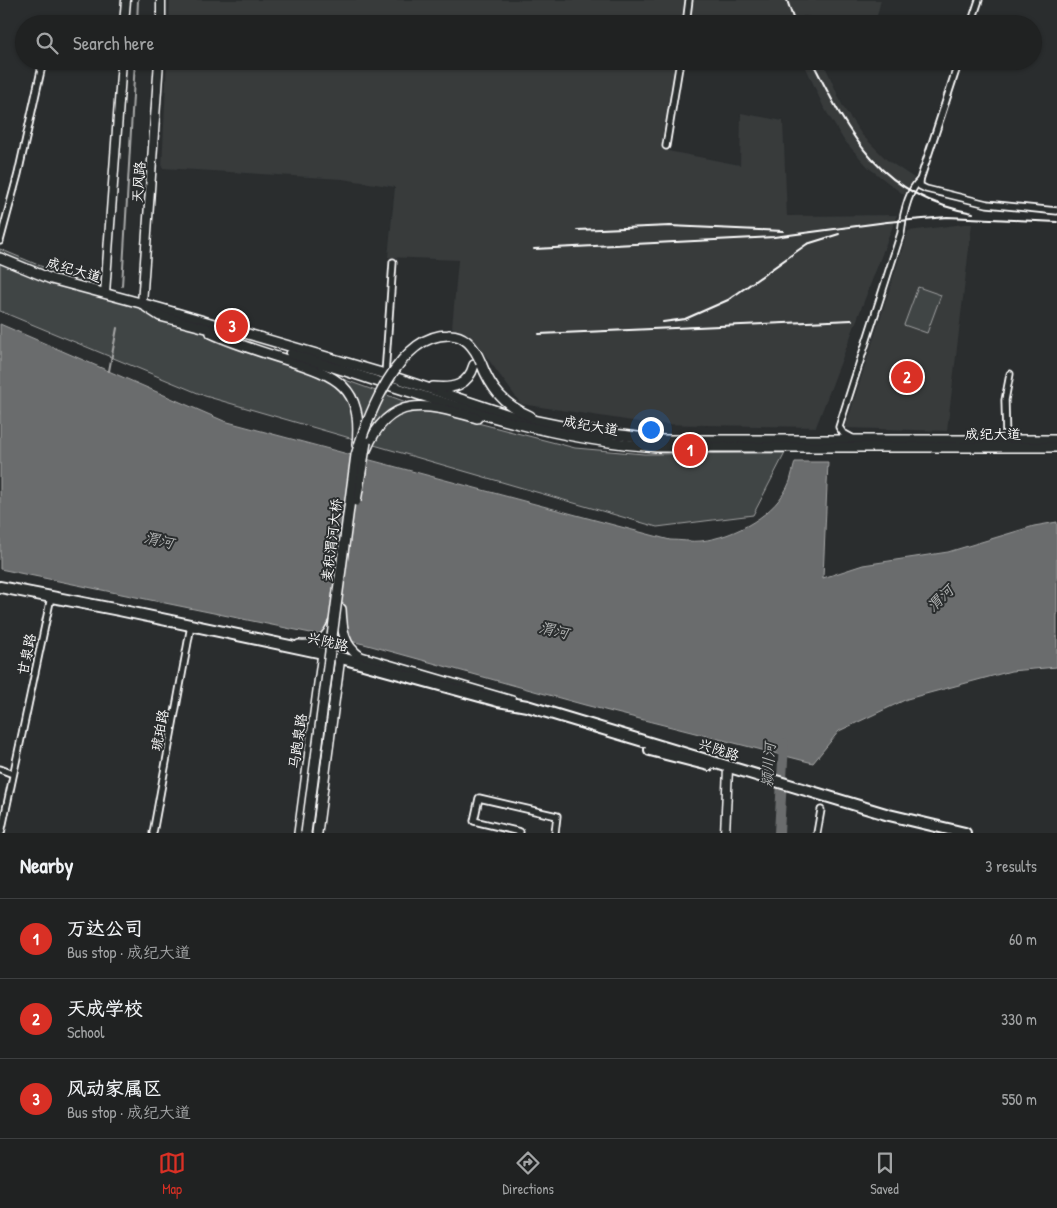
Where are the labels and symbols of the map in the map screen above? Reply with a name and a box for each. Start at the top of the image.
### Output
street label: 天风路 [127,160,149,204]
street label: 成纪大道 [44,252,104,286]
pin: 3 [216,307,248,345]
pin: 2 [891,358,923,396]
street label: 成纪大道 [562,411,620,439]
your location [638,417,664,443]
street label: 成纪大道 [965,424,1021,443]
pin: 1 [674,431,706,469]
street label: 麦积渭河大桥 [316,497,346,583]
water label: 渭河 [142,526,179,554]
water label: 渭河 [922,578,960,616]
water label: 渭河 [537,616,574,644]
street label: 兴陇路 [305,627,351,655]
street label: 甘泉路 [12,631,40,677]
street label: 琥珀路 [146,708,172,752]
street label: 马跑泉路 [284,712,310,770]
street label: 兴陇路 [696,733,742,765]
water label: 颍川河 [756,739,780,788]

